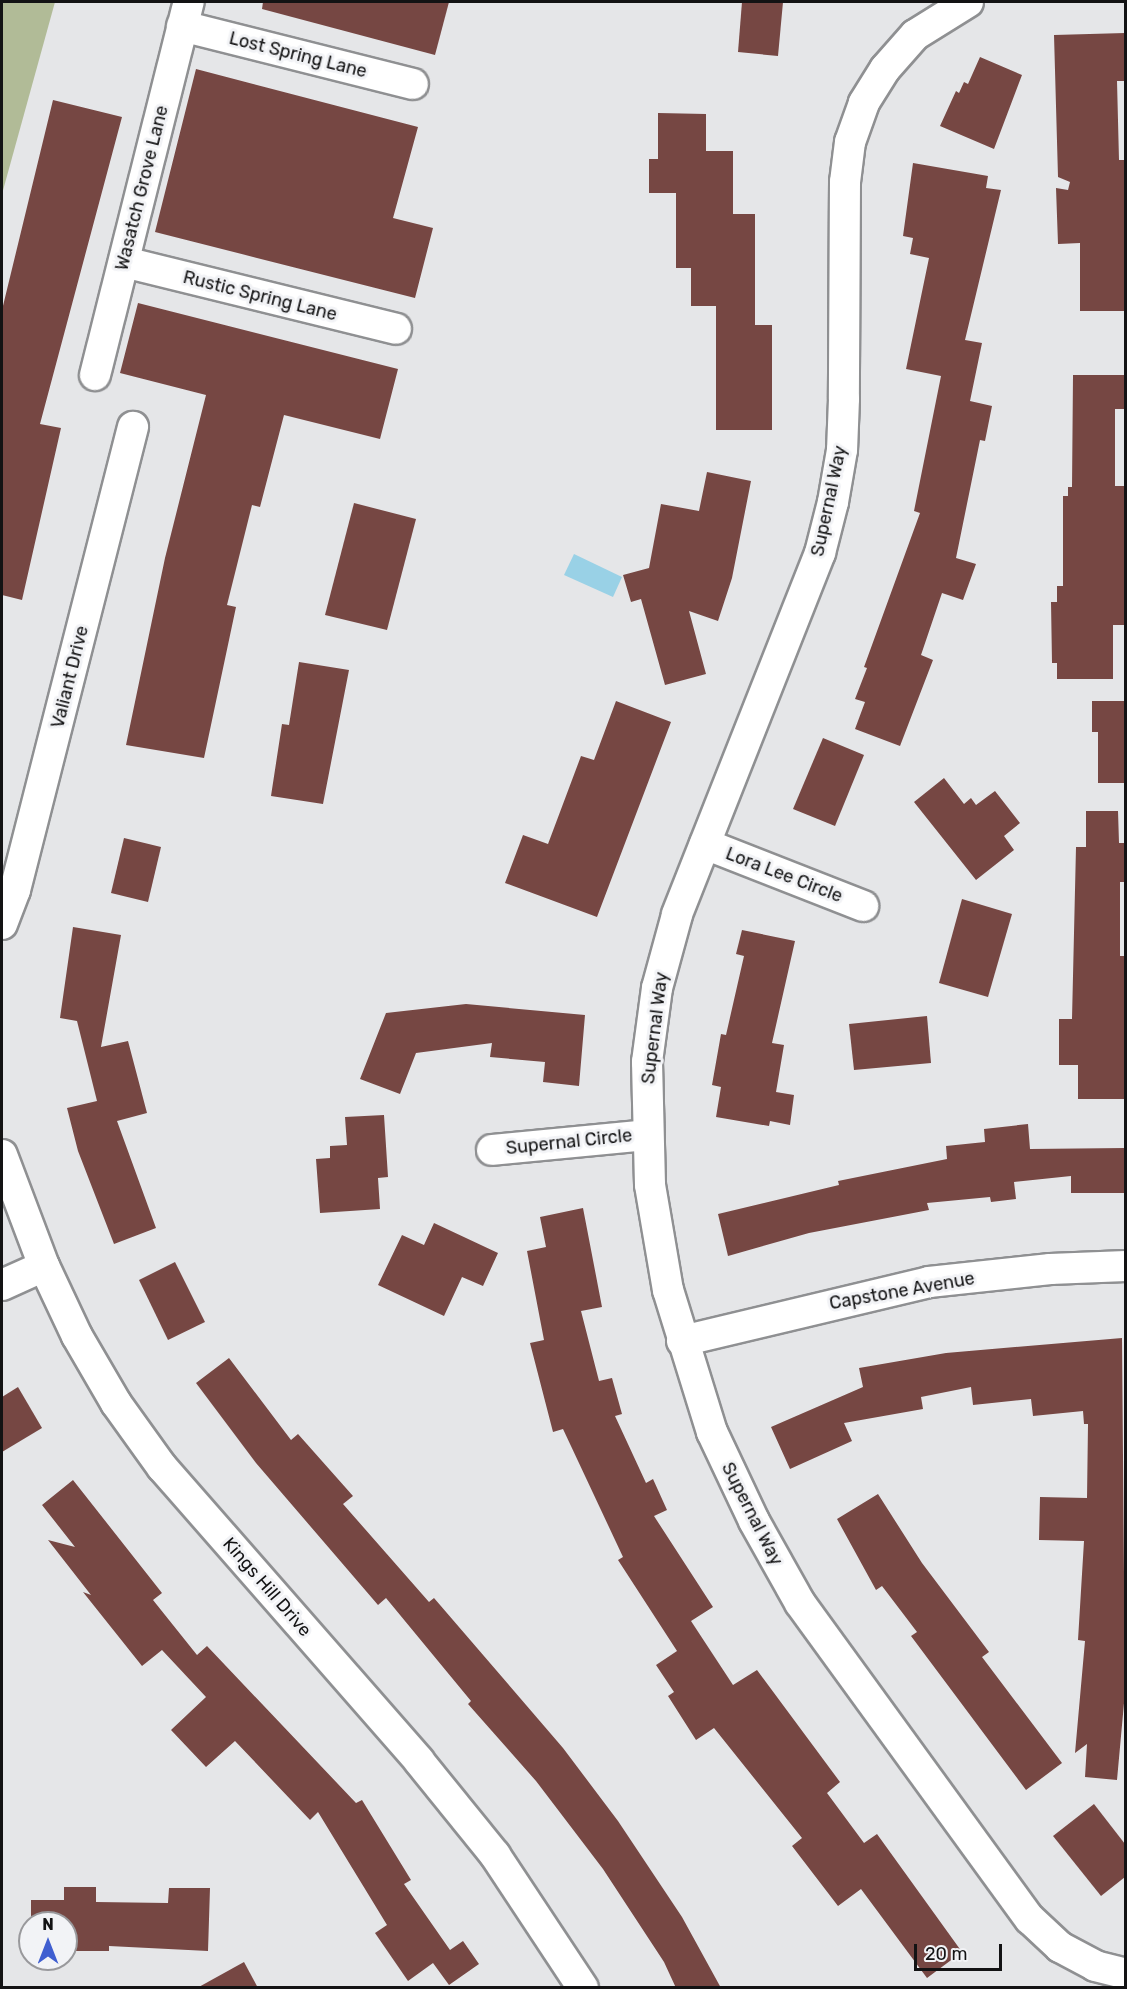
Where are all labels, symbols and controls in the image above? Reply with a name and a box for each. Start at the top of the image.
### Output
street label: Lost Spring Lane [227,27,369,83]
street label: Wasatch Grove Lane [111,103,173,273]
street label: Rustic Spring Lane [181,266,339,326]
street label: Supernal Way [807,443,851,559]
street label: Valiant Drive [47,623,93,731]
street label: Lora Lee Circle [723,843,845,907]
street label: Supernal Way [637,971,673,1085]
street label: Supernal Circle [505,1125,633,1159]
street label: Capstone Avenue [827,1268,977,1314]
street label: Supernal Way [717,1459,787,1569]
street label: Kings Hill Drive [218,1533,316,1641]
north arrow [18,1911,78,1971]
text: N [42,1915,54,1934]
scale bar [917,1932,1006,1970]
text: 20 m [925,1943,967,1965]

